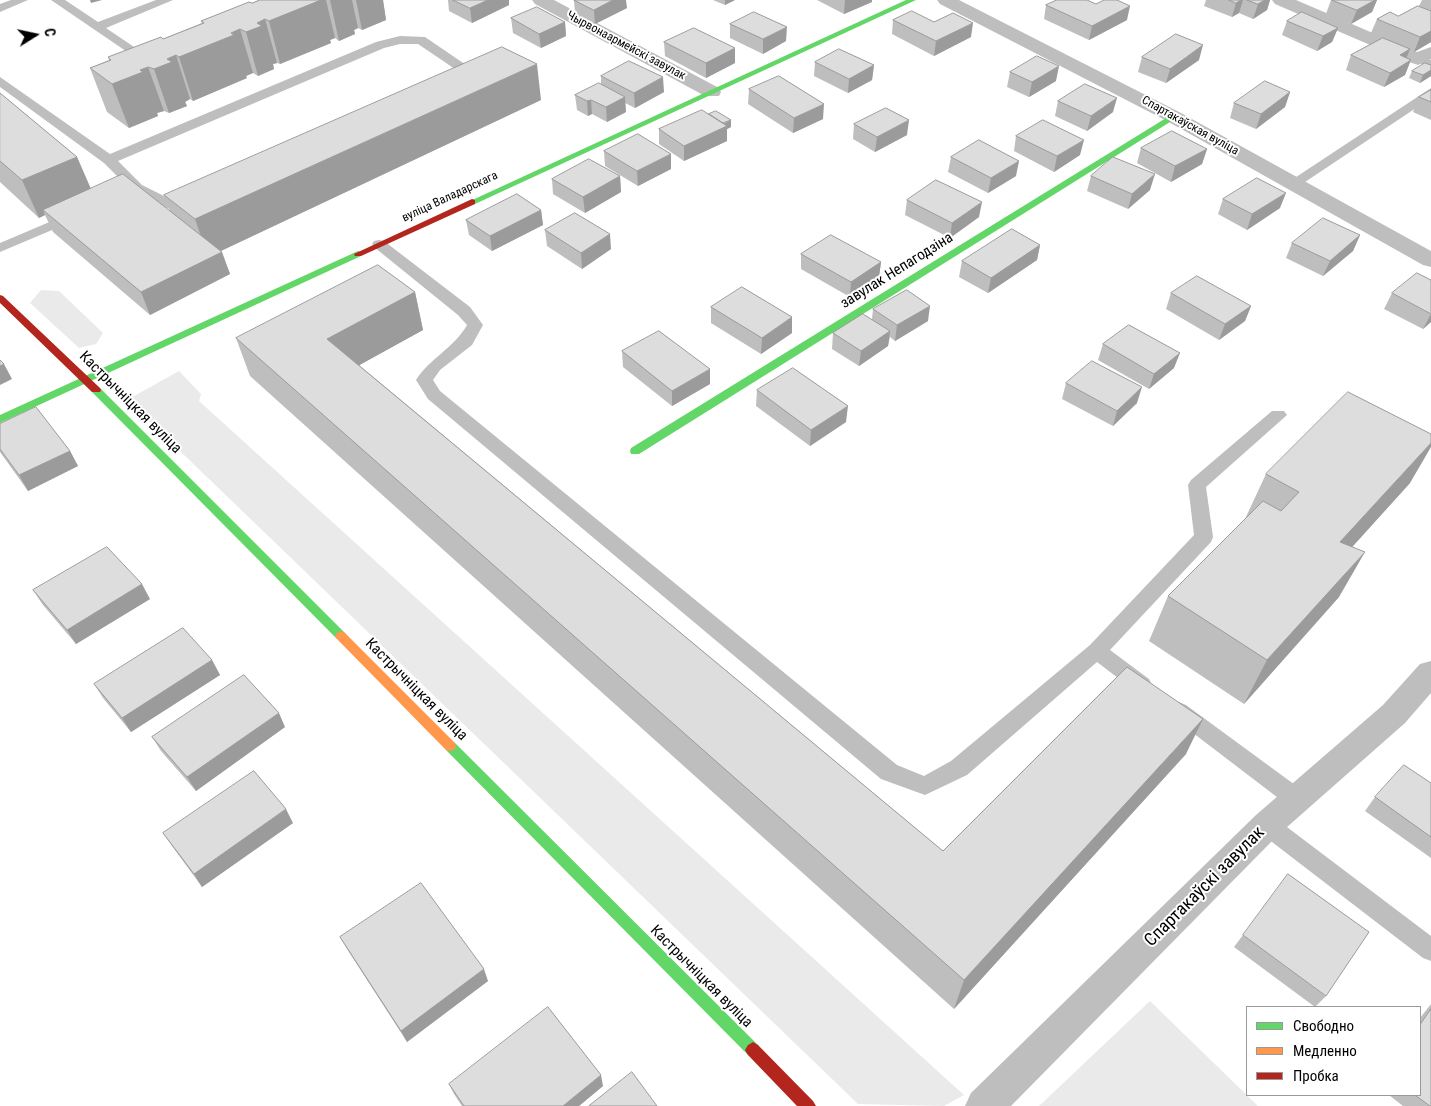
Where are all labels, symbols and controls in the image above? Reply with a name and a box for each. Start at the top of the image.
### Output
street label: Чырвонаармейскі завулак [564,9,688,83]
north arrow [10,10,60,60]
text: С [41,27,58,38]
street label: Спартакаўская вуліца [1139,93,1241,159]
street label: вуліца Валадарскага [400,169,500,225]
street label: завулак Непагодзіна [837,229,957,313]
street label: Кастрычніцкая вуліца [75,348,185,458]
street label: Кастрычніцкая вуліца [361,635,471,745]
street label: Спартакаўскі завулак [1140,822,1270,952]
street label: Кастрычніцкая вуліца [646,922,756,1032]
legend [1246,1006,1421,1096]
text: Свободно [1293,1017,1354,1035]
text: Медленно [1293,1042,1357,1060]
text: Пробка [1293,1067,1339,1085]

